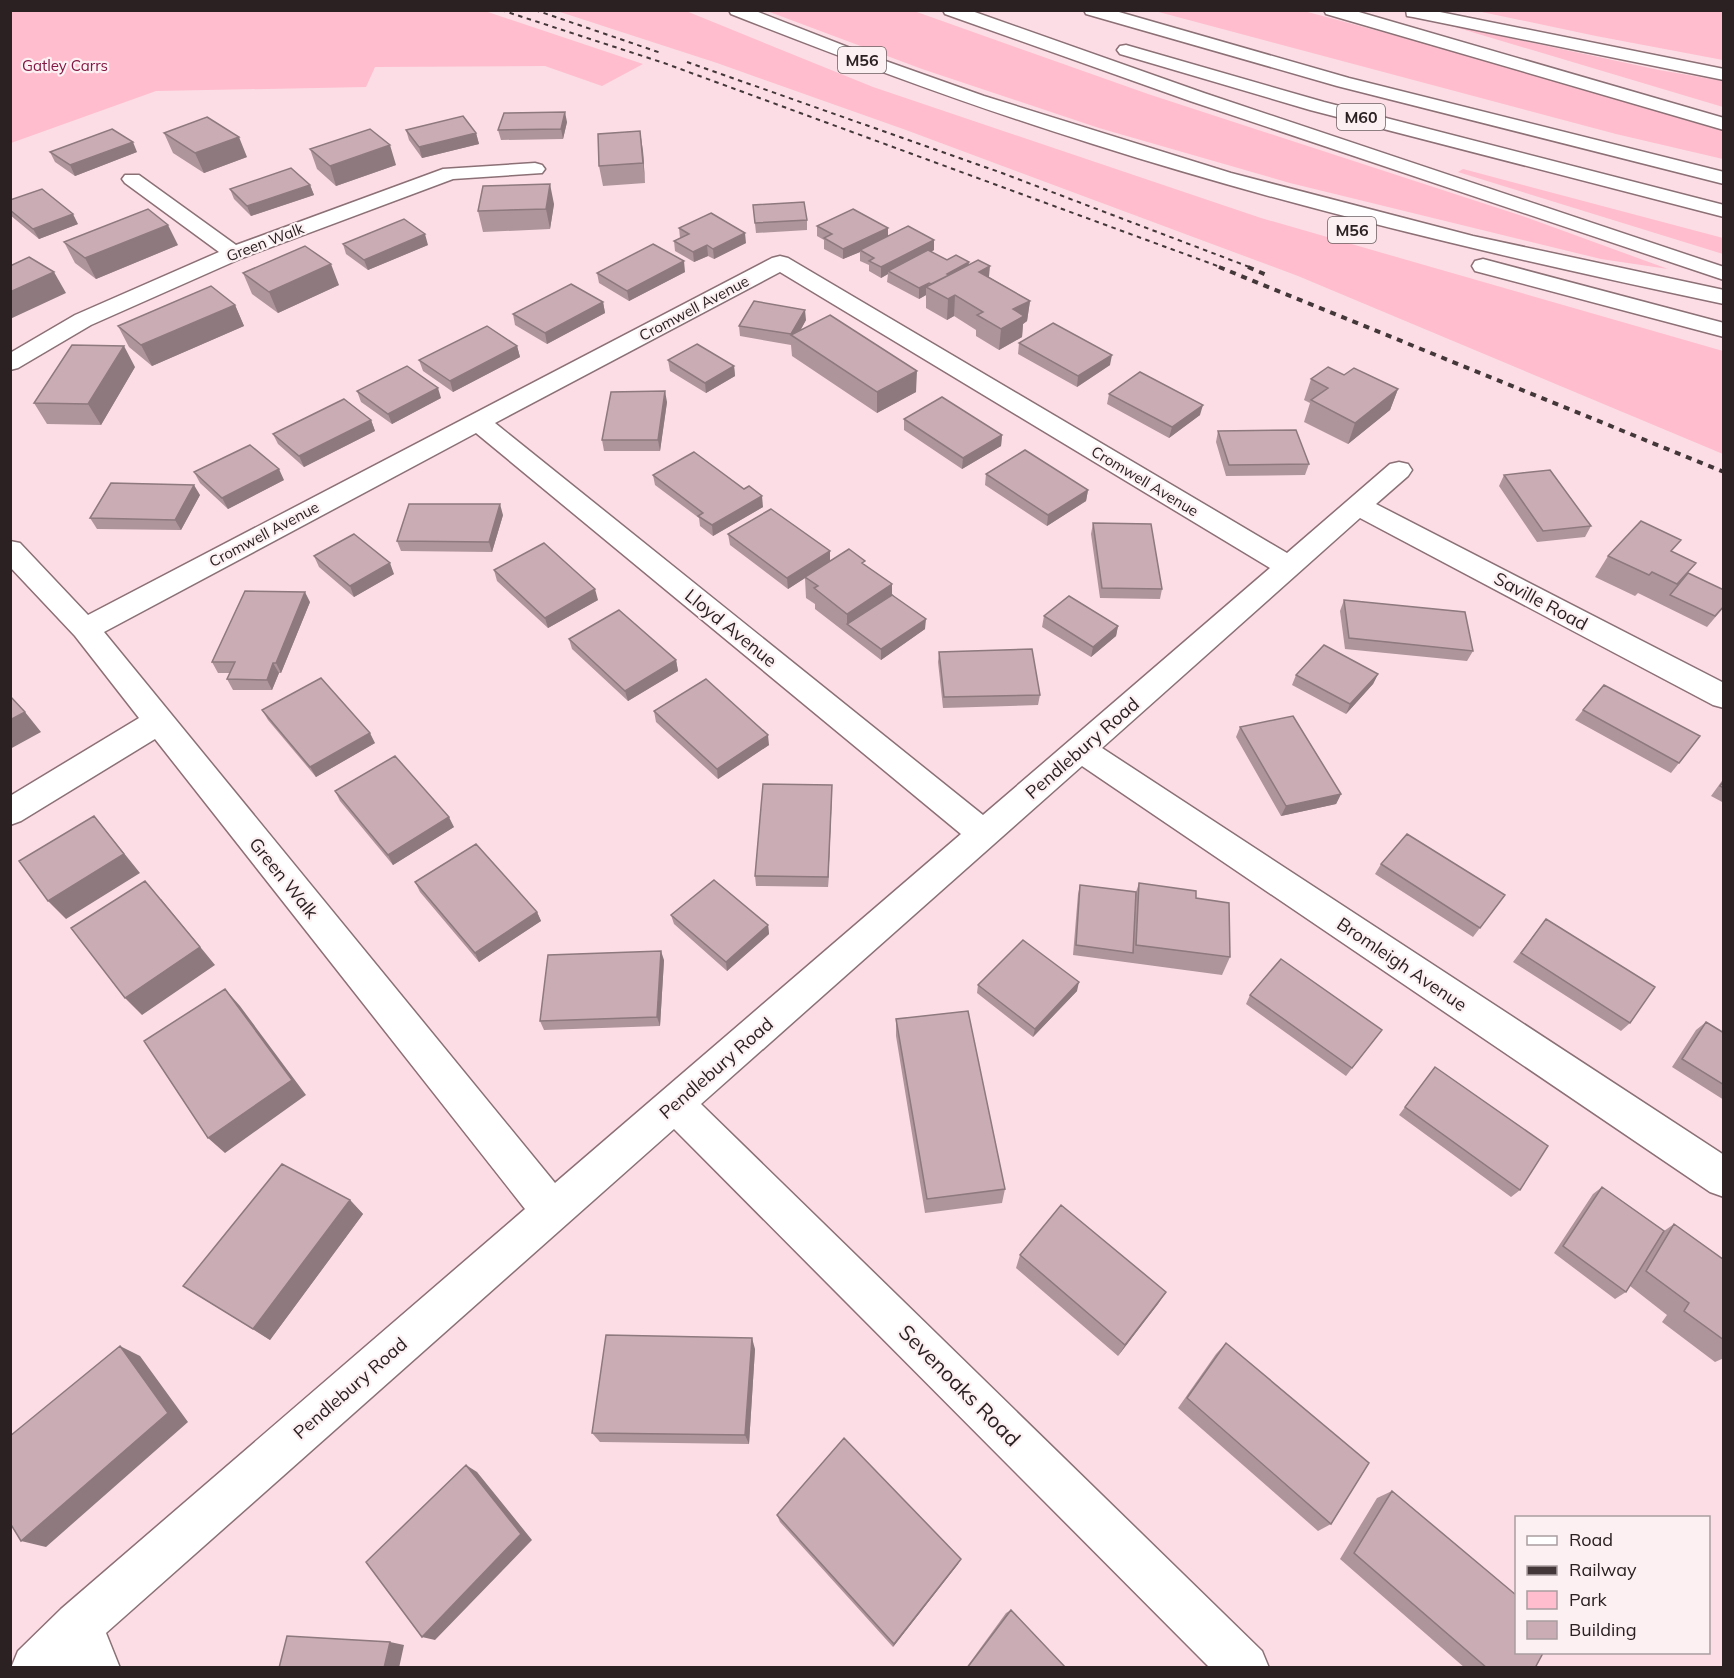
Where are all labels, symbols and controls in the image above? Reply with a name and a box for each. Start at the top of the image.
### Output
road number: M56 [838,47,886,73]
park label: Gatley Carrs [22,56,108,75]
road number: M60 [1337,104,1385,130]
road number: M56 [1328,217,1376,243]
street label: Green Walk [224,218,307,265]
street label: Cromwell Avenue [636,271,752,345]
street label: Cromwell Avenue [1088,442,1202,520]
street label: Cromwell Avenue [206,497,322,571]
street label: Saville Road [1490,567,1592,635]
street label: Lloyd Avenue [680,584,782,672]
street label: Pendlebury Road [1020,692,1144,804]
street label: Green Walk [244,833,324,924]
street label: Bromleigh Avenue [1333,912,1471,1016]
street label: Pendlebury Road [654,1012,778,1124]
street label: Sevenoaks Road [894,1319,1026,1451]
street label: Pendlebury Road [288,1332,412,1444]
legend [1515,1516,1710,1654]
text: Road [1569,1528,1613,1551]
text: Railway [1569,1558,1637,1581]
text: Park [1569,1588,1608,1611]
text: Building [1569,1618,1637,1641]

